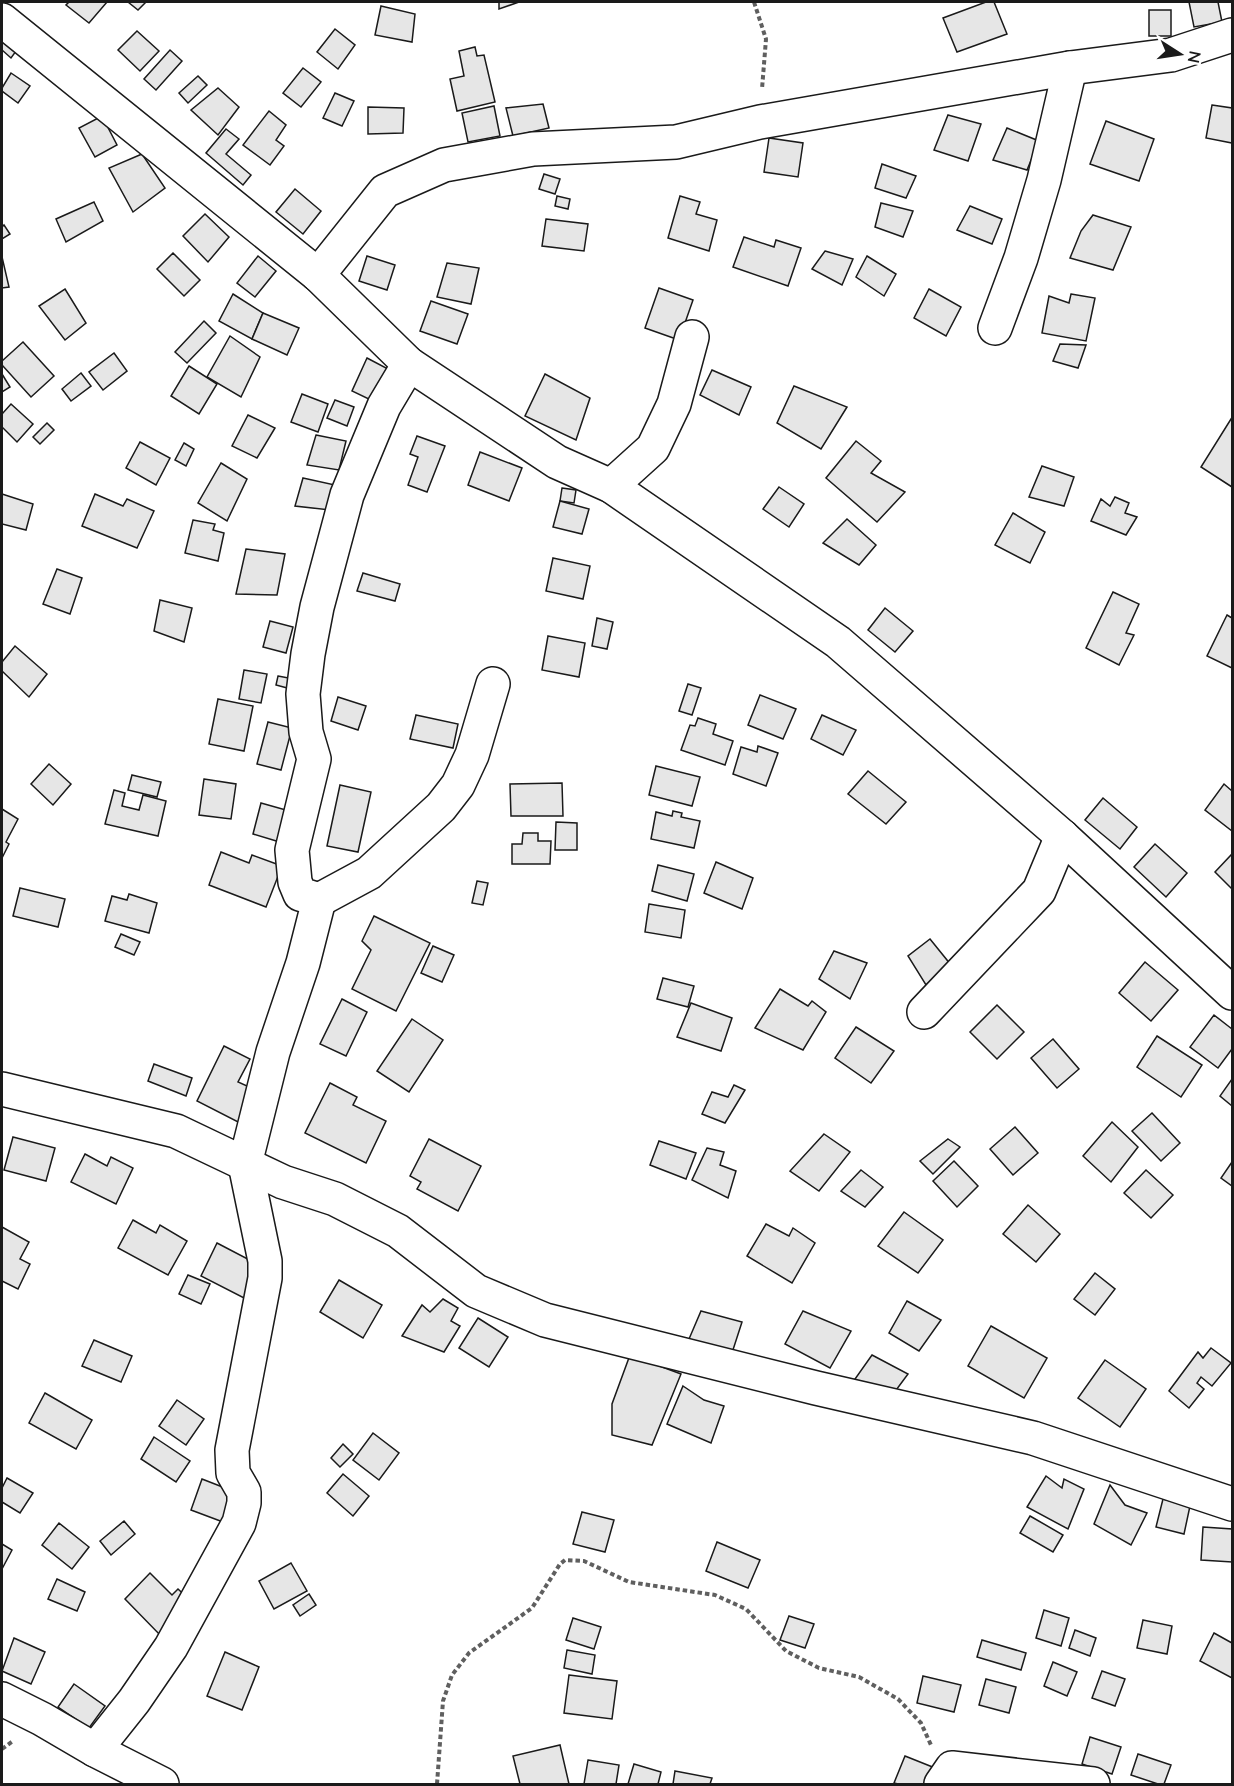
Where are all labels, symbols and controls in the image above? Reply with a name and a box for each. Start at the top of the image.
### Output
north arrow [1150,24,1210,84]
text: N [1182,49,1206,65]

